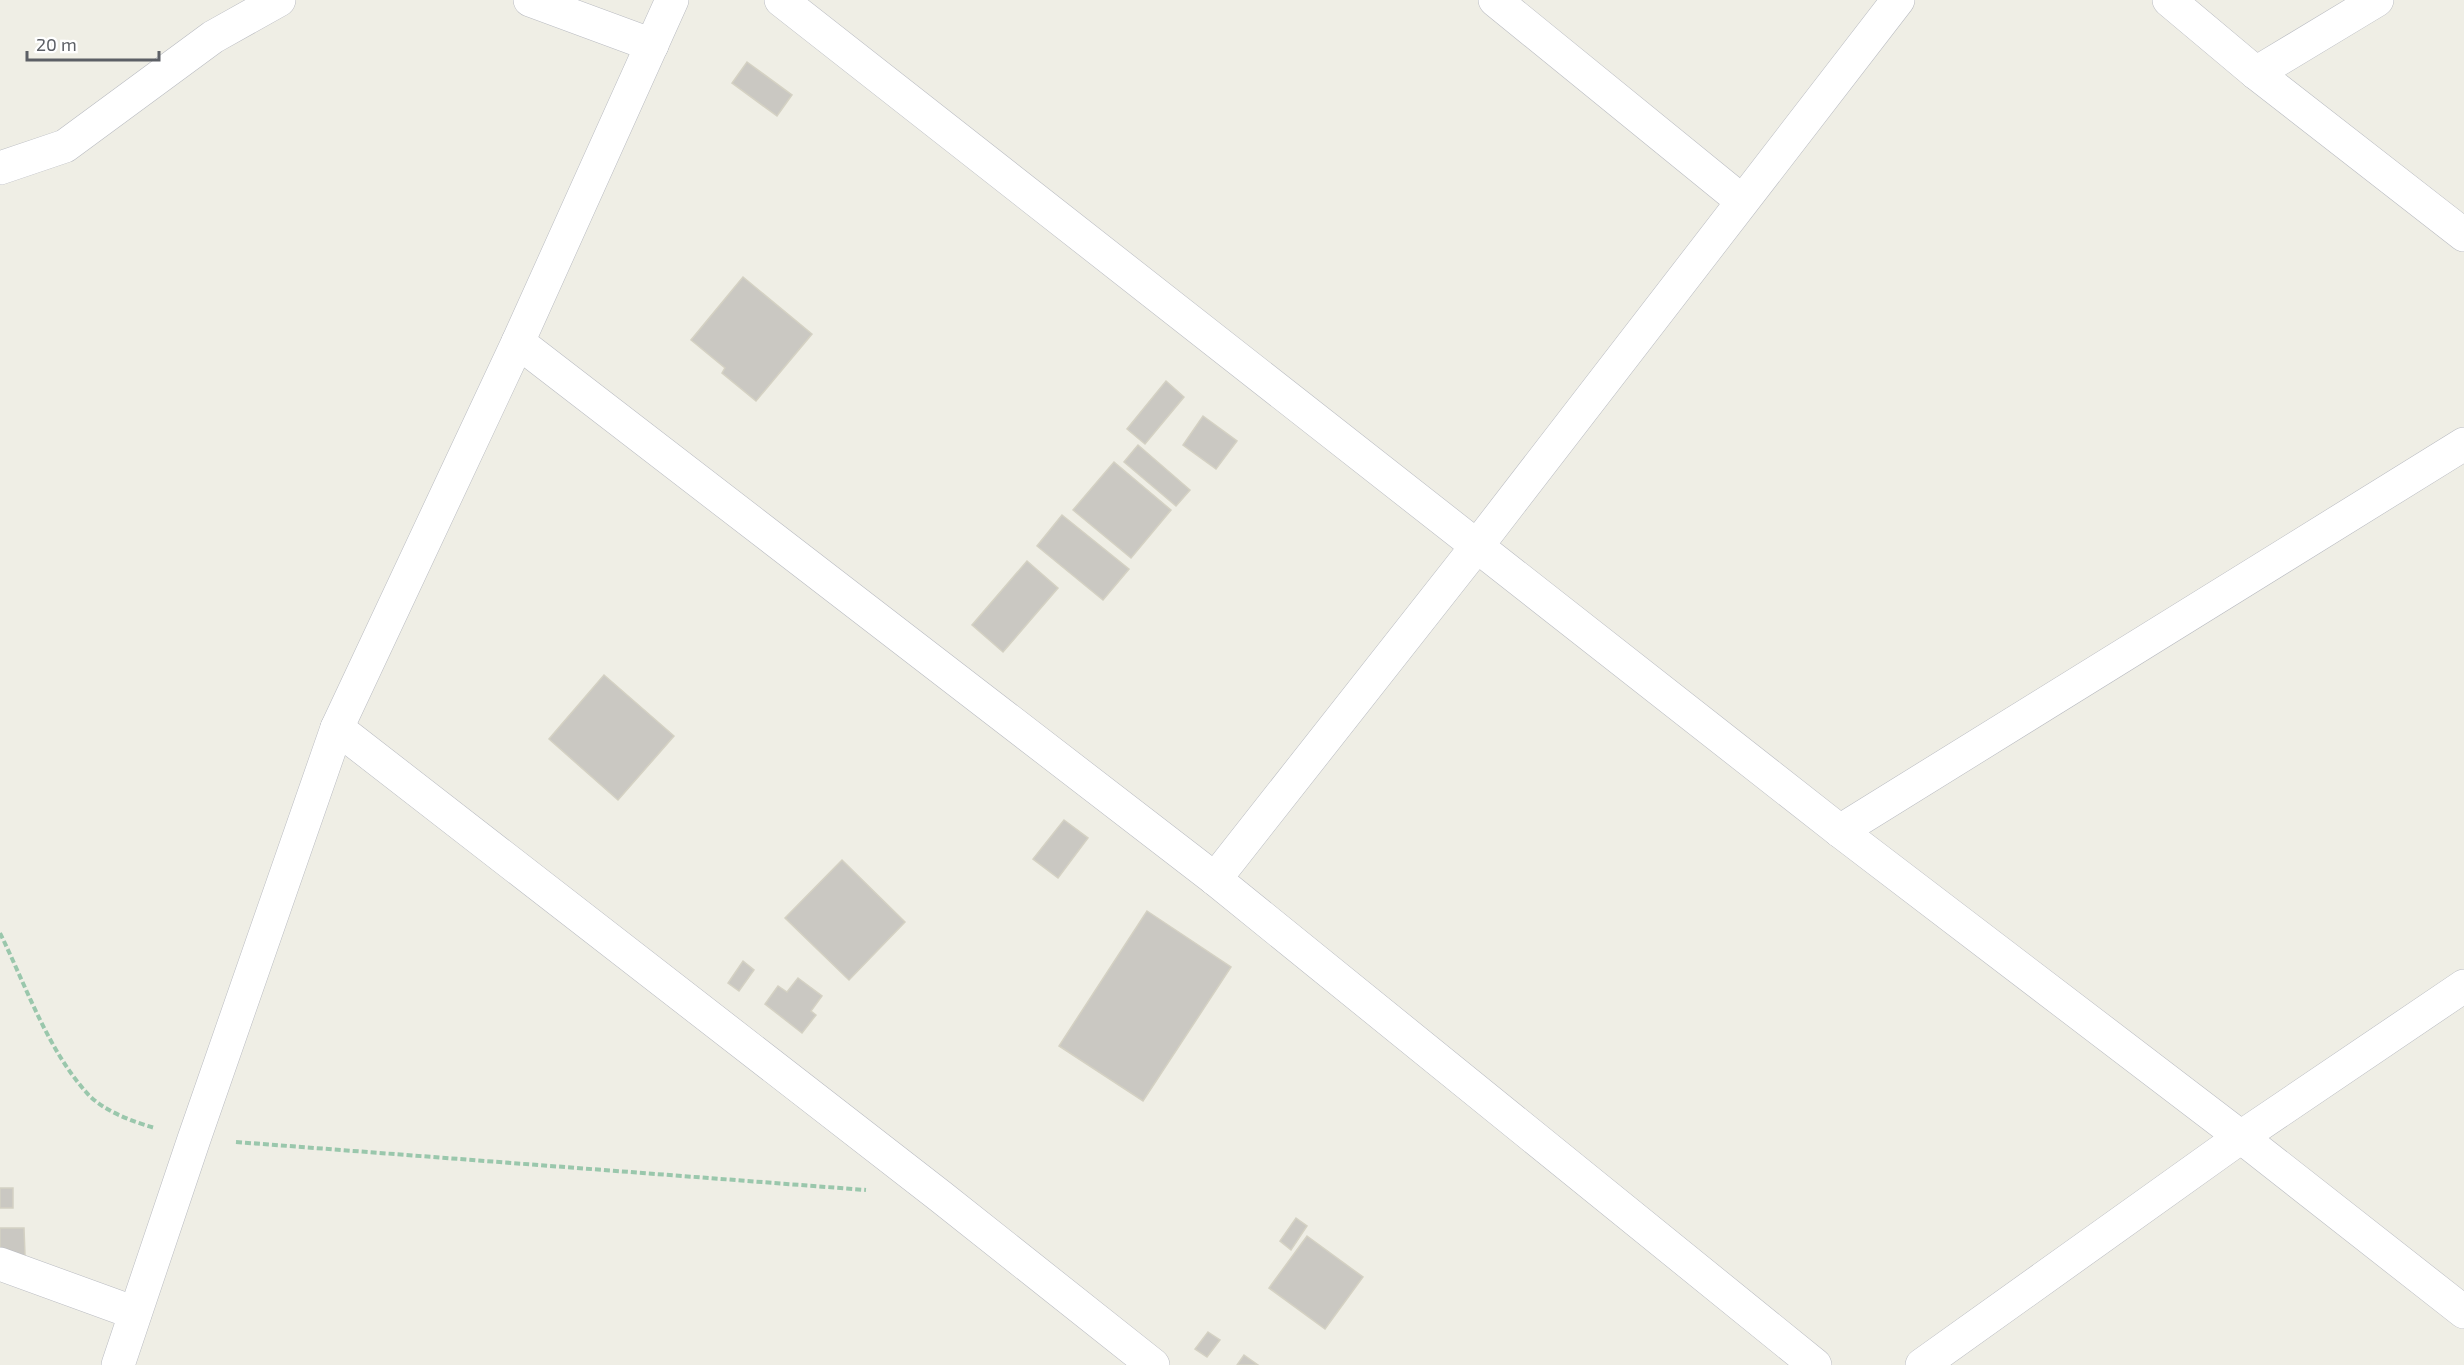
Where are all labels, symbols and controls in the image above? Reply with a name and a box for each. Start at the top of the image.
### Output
scale bar [27,24,159,62]
text: 20 m [36,33,77,55]

